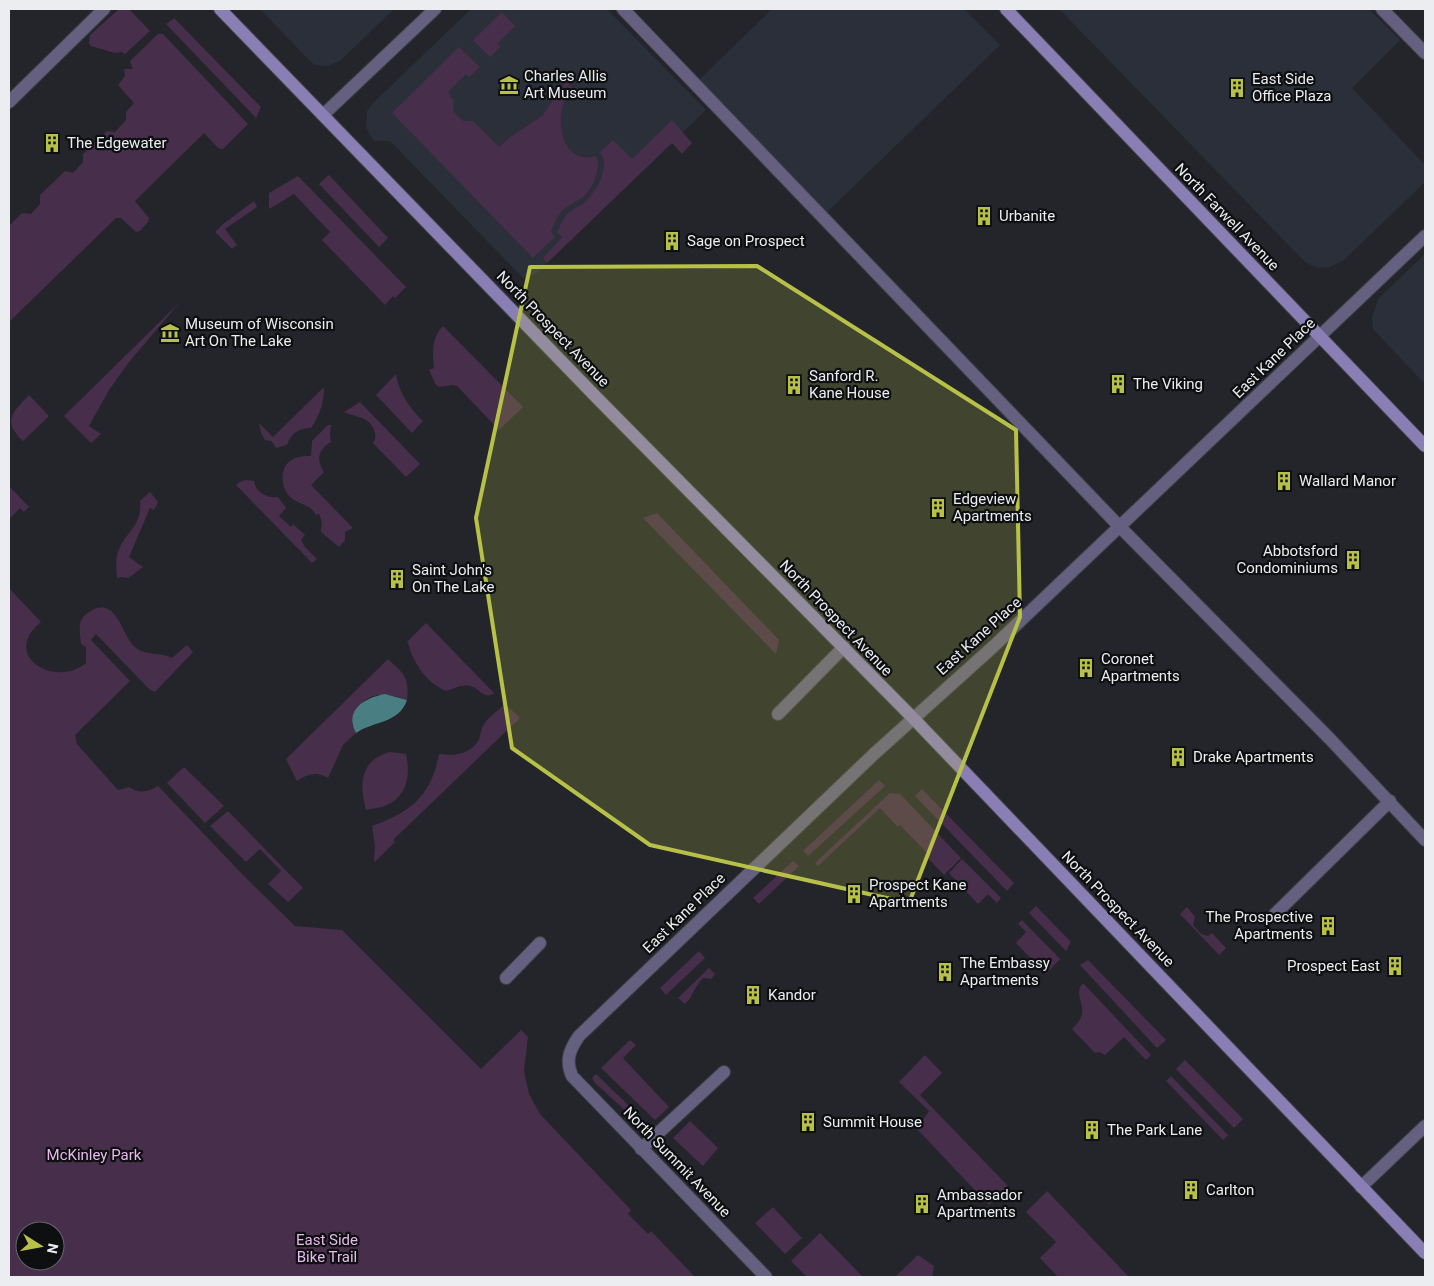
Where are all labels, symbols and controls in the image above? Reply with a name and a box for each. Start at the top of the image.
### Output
place label: Charles Allis Art Museum [524,67,607,102]
place label: East Side Office Plaza [1252,70,1332,105]
museum icon: Charles Allis Art Museum [498,74,520,96]
building icon: East Side Office Plaza [1226,77,1248,99]
building icon: The Edgewater [41,132,63,154]
place label: The Edgewater [67,134,167,152]
street label: North Farwell Avenue [1171,160,1283,274]
building icon: Urbanite [973,205,995,227]
place label: Urbanite [999,207,1055,225]
building icon: Sage on Prospect [661,230,683,252]
place label: Sage on Prospect [687,232,805,250]
street label: North Prospect Avenue [493,267,613,391]
street label: East Kane Place [1229,314,1319,402]
place label: Museum of Wisconsin Art On The Lake [185,315,334,350]
museum icon: Museum of Wisconsin Art On The Lake [159,322,181,344]
place label: Sanford R. Kane House [809,367,890,402]
building icon: The Viking [1107,373,1129,395]
building icon: Sanford R. Kane House [783,374,805,396]
place label: The Viking [1133,375,1203,393]
building icon: Wallard Manor [1273,470,1295,492]
place label: Wallard Manor [1299,472,1396,490]
place label: Edgeview Apartments [953,490,1032,525]
building icon: Edgeview Apartments [927,497,949,519]
place label: Abbotsford Condominiums [1236,542,1338,577]
building icon: Abbotsford Condominiums [1342,549,1364,571]
street label: North Prospect Avenue [776,556,896,680]
place label: Saint John's On The Lake [412,561,495,596]
building icon: Saint John's On The Lake [386,568,408,590]
street label: East Kane Place [933,593,1025,679]
place label: Coronet Apartments [1101,650,1180,685]
building icon: Coronet Apartments [1075,657,1097,679]
building icon: Drake Apartments [1167,746,1189,768]
place label: Drake Apartments [1193,748,1314,766]
street label: North Prospect Avenue [1058,847,1178,971]
street label: East Kane Place [639,869,729,957]
place label: Prospect Kane Apartments [869,876,966,911]
building icon: Prospect Kane Apartments [843,883,865,905]
place label: The Prospective Apartments [1206,908,1313,943]
building icon: The Prospective Apartments [1317,915,1339,937]
place label: The Embassy Apartments [960,954,1050,989]
building icon: Prospect East [1384,955,1406,977]
place label: Prospect East [1287,957,1380,975]
building icon: The Embassy Apartments [934,961,956,983]
building icon: Kandor [742,984,764,1006]
place label: Kandor [768,986,816,1004]
street label: North Summit Avenue [620,1103,734,1221]
building icon: Summit House [797,1111,819,1133]
place label: Summit House [823,1113,922,1131]
building icon: The Park Lane [1081,1119,1103,1141]
place label: The Park Lane [1107,1121,1202,1139]
park label: McKinley Park [47,1146,142,1164]
building icon: Carlton [1180,1179,1202,1201]
place label: Carlton [1206,1181,1254,1199]
place label: Ambassador Apartments [937,1186,1022,1221]
building icon: Ambassador Apartments [911,1193,933,1215]
north arrow [15,1221,65,1271]
park label: East Side Bike Trail [296,1231,358,1266]
text: N [44,1242,62,1255]

